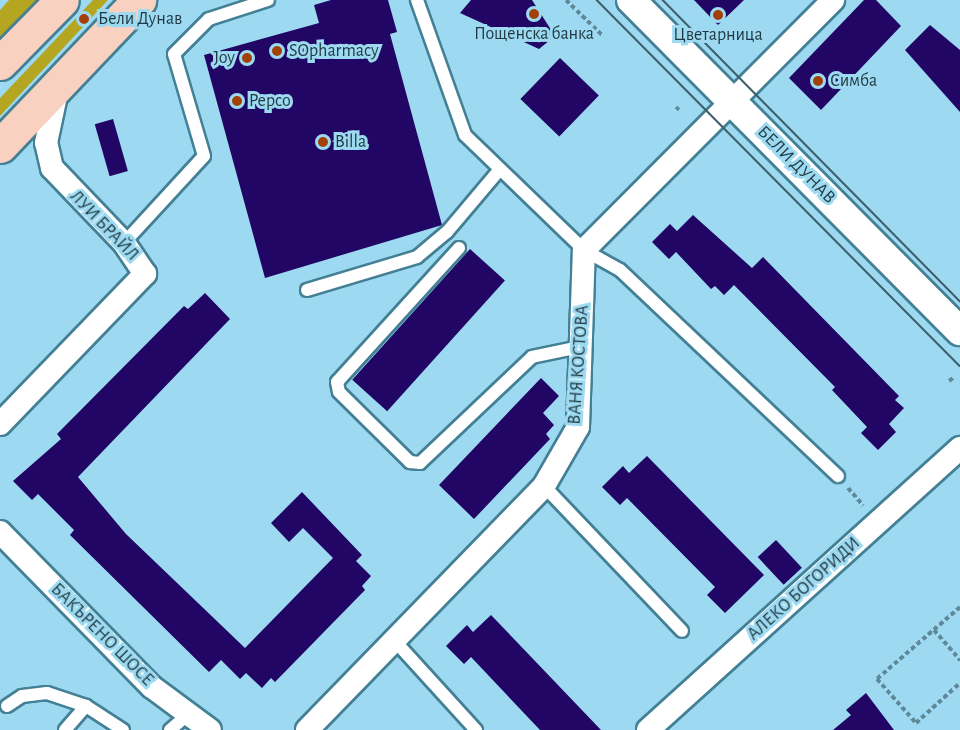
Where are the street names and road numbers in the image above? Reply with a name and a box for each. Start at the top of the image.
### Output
street label: БЕЛИ ДУНАВ [752,121,840,209]
street label: ЛУИ БРАЙЛ [65,186,143,266]
street label: ВАНЯ КОСТОВА [564,305,594,425]
street label: АЛЕКО БОГОРИДИ [743,533,865,645]
street label: БАКЪРЕНО ШОСЕ [46,579,158,691]

